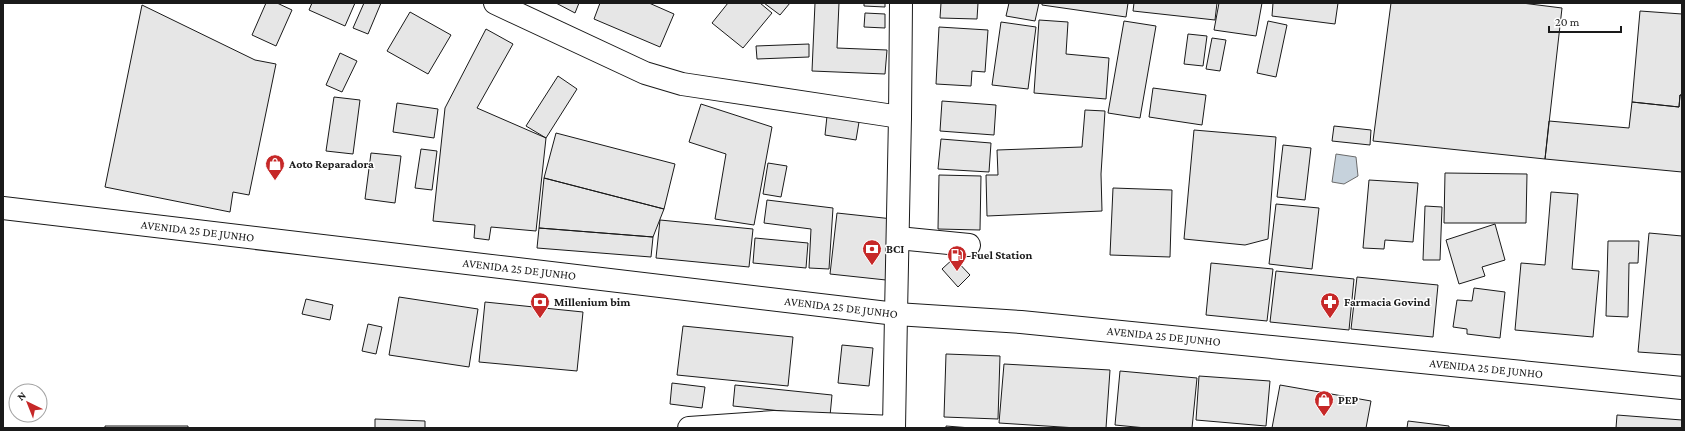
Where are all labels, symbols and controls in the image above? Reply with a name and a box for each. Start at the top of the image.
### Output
scale bar [1549,8,1621,34]
text: 20 m [1555,15,1580,29]
shop icon: Aoto Reparadora [264,153,286,181]
place label: Aoto Reparadora [288,157,374,171]
street label: AVENIDA 25 DE JUNHO [140,217,255,245]
bank icon: BCI [861,238,883,266]
place label: BCI [886,242,904,256]
fuel station icon: Fuel Station [946,244,968,272]
place label: Fuel Station [971,248,1032,262]
street label: AVENIDA 25 DE JUNHO [462,256,577,283]
bank icon: Millenium bim [529,291,551,319]
pharmacy icon: Farmacia Govind [1319,291,1341,319]
street label: AVENIDA 25 DE JUNHO [784,294,899,321]
place label: Millenium bim [554,295,631,309]
place label: Farmacia Govind [1344,295,1431,309]
street label: AVENIDA 25 DE JUNHO [1106,324,1221,349]
street label: AVENIDA 25 DE JUNHO [1429,356,1544,381]
north arrow [8,383,48,423]
text: N [14,388,28,403]
shop icon: PEP [1313,389,1335,417]
place label: PEP [1338,393,1358,407]

